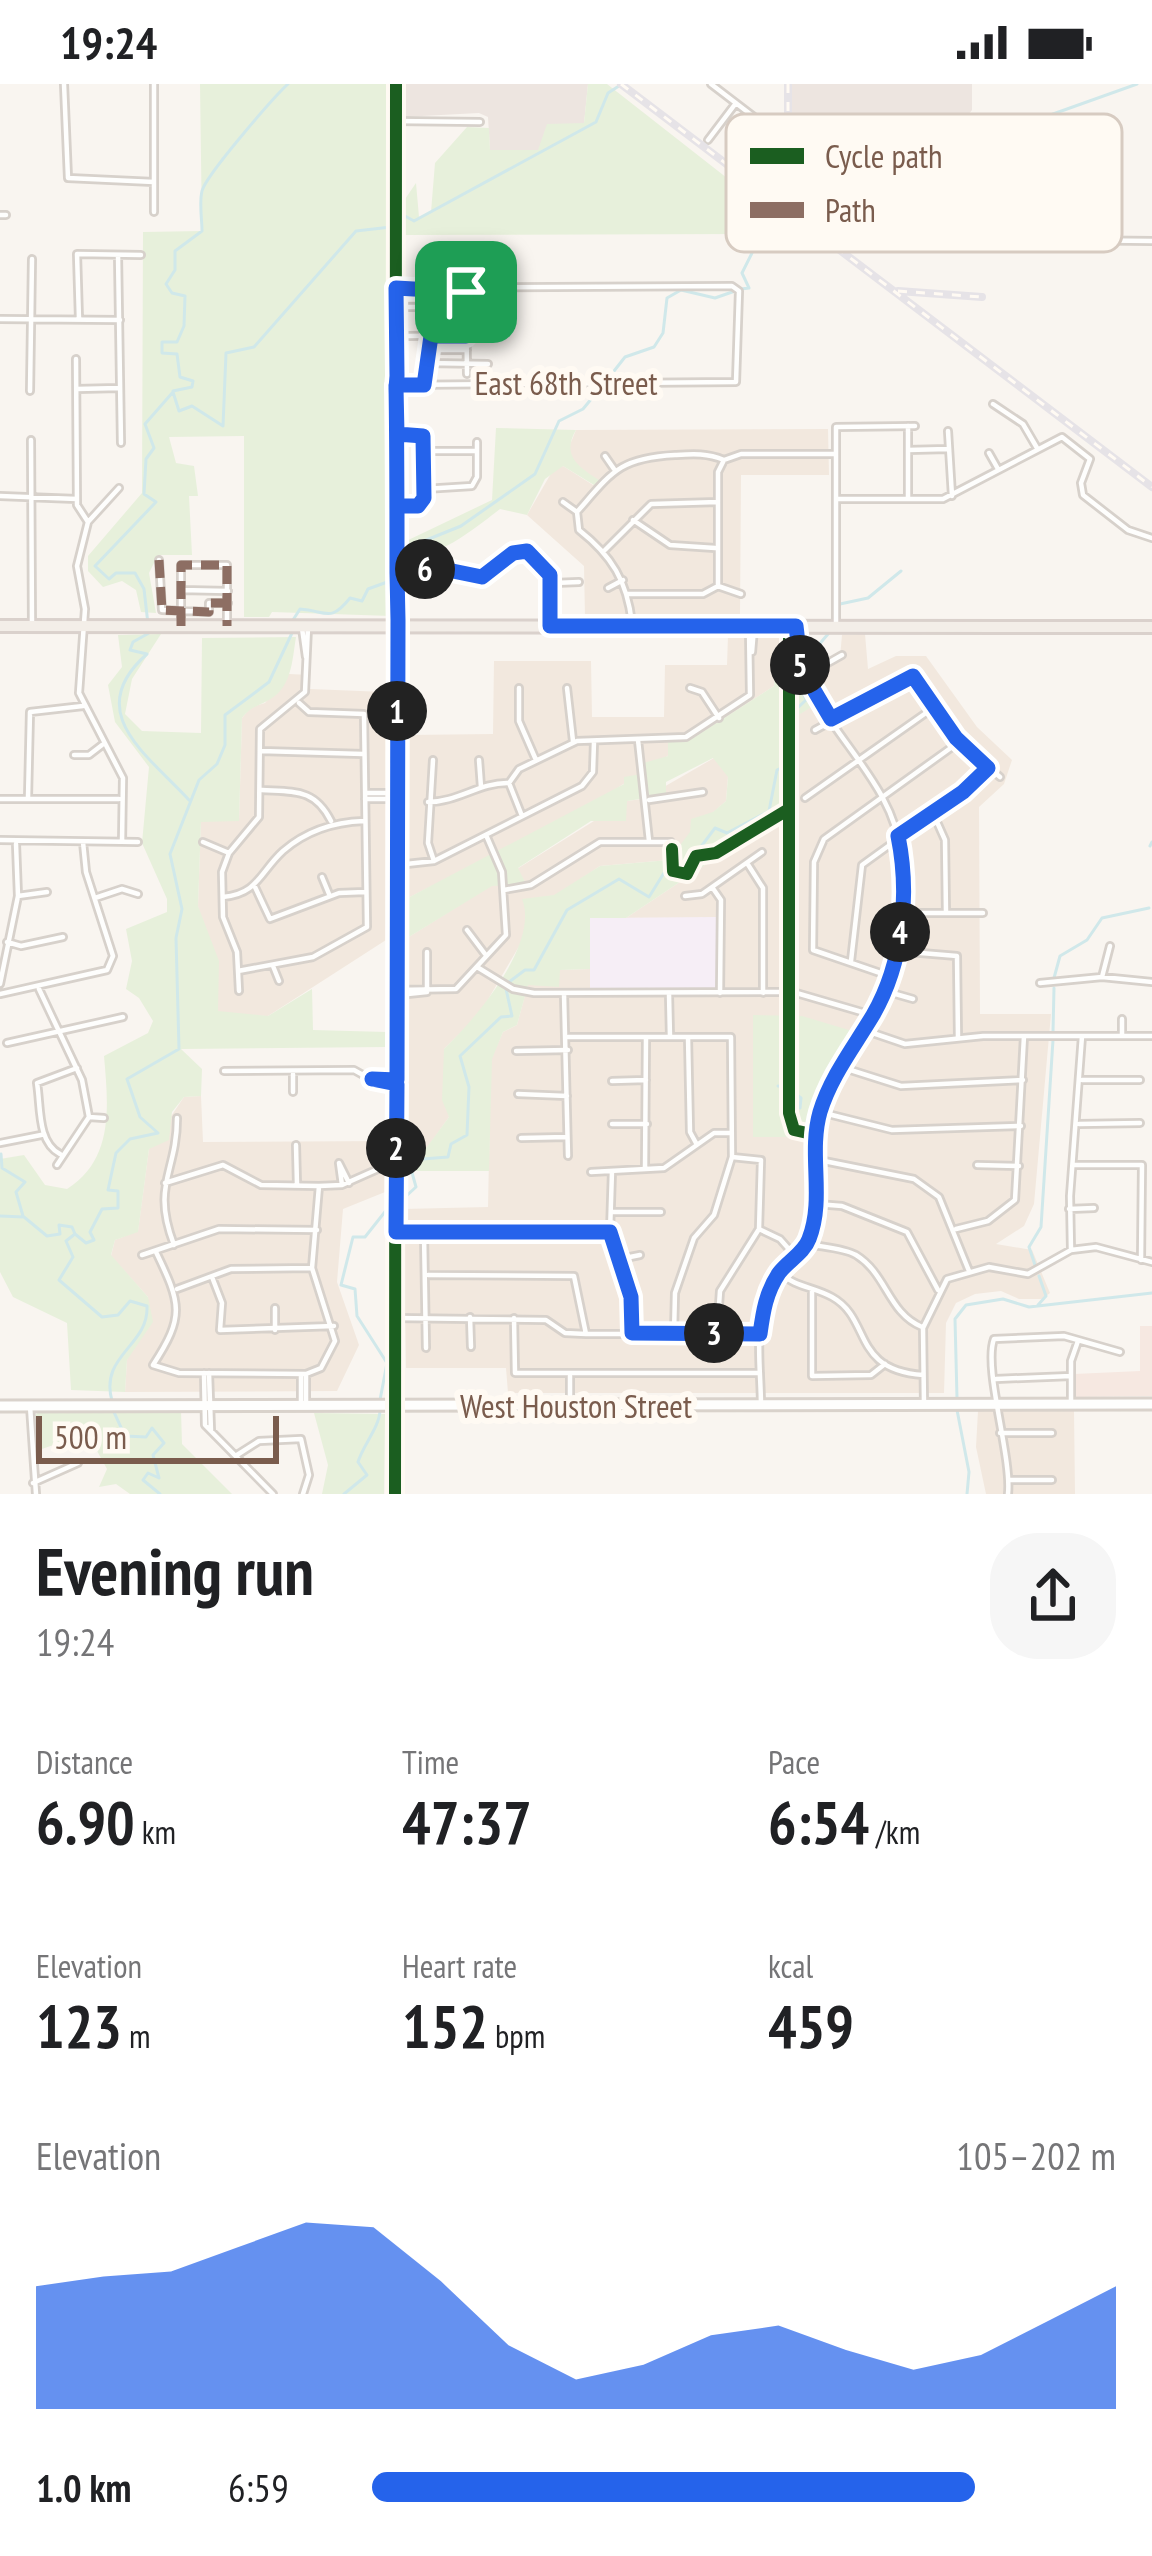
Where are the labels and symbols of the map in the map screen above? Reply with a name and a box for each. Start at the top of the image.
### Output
legend [726,114,1122,252]
text: Cycle path [825,134,943,177]
text: Path [825,188,876,231]
pin [415,241,517,343]
street label: East 68th Street [474,361,658,404]
pin: 6 [395,539,455,599]
pin: 5 [770,635,830,695]
pin: 1 [367,681,427,741]
pin: 4 [870,902,930,962]
pin: 2 [366,1118,426,1178]
pin: 3 [684,1303,744,1363]
street label: West Houston Street [460,1384,692,1427]
scale bar [36,1410,279,1463]

